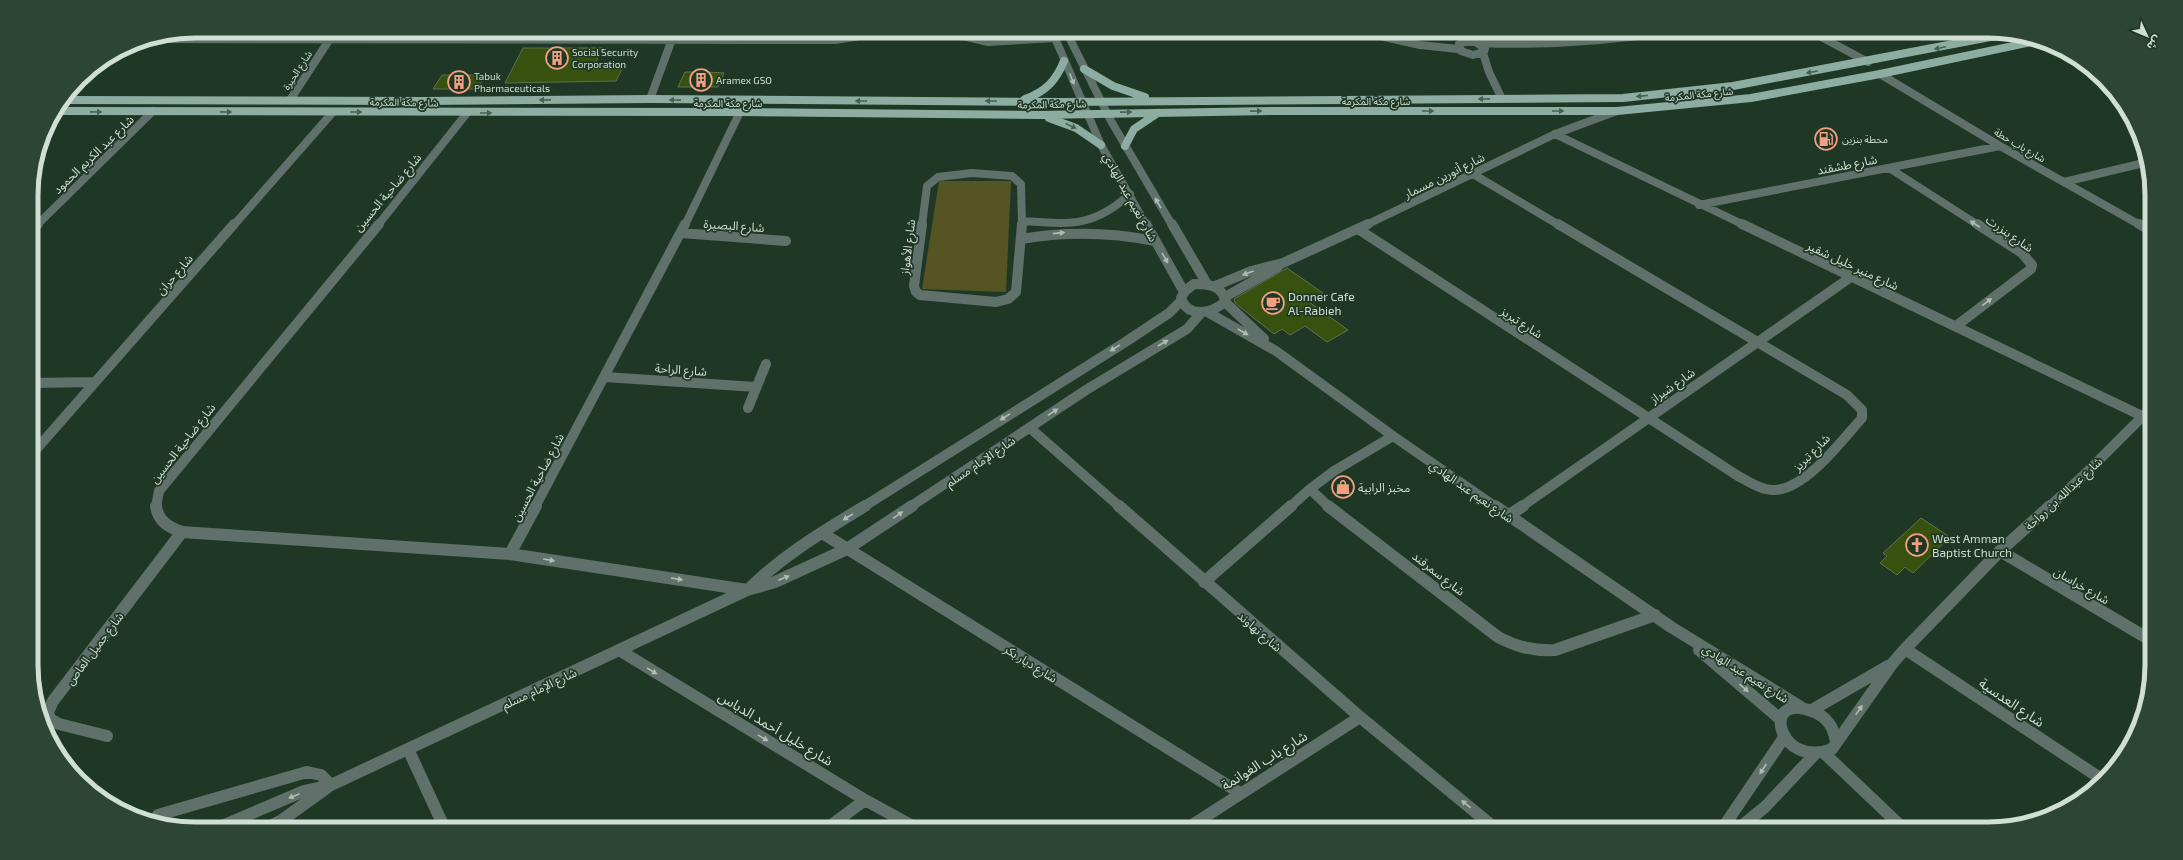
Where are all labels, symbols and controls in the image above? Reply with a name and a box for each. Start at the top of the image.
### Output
north arrow [2127,16,2167,56]
text: ش [2144,33,2164,53]
building icon: Social Security Corporation [544,45,570,71]
one-way arrow [1934,45,1946,51]
place label: Social Security Corporation [572,46,639,70]
street label: شارع الحيرة [280,48,316,93]
building icon: Aramex GSO [688,67,714,93]
building icon: Tabuk Pharmaceuticals [446,69,472,95]
one-way arrow [1806,69,1818,75]
place label: Tabuk Pharmaceuticals [474,70,550,94]
place label: Aramex GSO [716,74,772,86]
one-way arrow [1070,74,1076,86]
street label: شارع مكة المكرمة [1664,84,1734,106]
one-way arrow [1636,93,1648,100]
street label: شارع مكة المكرمة [370,95,439,111]
street label: شارع مكة المكرمة [1342,95,1410,109]
one-way arrow [1477,96,1490,102]
one-way arrow [538,97,551,103]
one-way arrow [668,97,681,103]
street label: شارع مكة المكرمة [694,97,762,111]
street label: شارع مكة المكرمة [1018,97,1087,113]
one-way arrow [854,98,867,104]
one-way arrow [984,98,997,104]
one-way arrow [90,108,102,115]
one-way arrow [1250,108,1263,114]
one-way arrow [1422,108,1435,114]
one-way arrow [1552,108,1565,114]
one-way arrow [220,109,233,115]
one-way arrow [350,109,363,115]
one-way arrow [1120,109,1132,116]
one-way arrow [480,110,493,116]
street label: شارع عبد الكريم الحمود [50,112,138,198]
one-way arrow [1066,123,1077,129]
street label: شارع باب حطة [1991,125,2048,166]
fuel station icon: محطة بنزين [1813,126,1839,152]
place label: محطة بنزين [1842,133,1888,146]
street label: شارع أنورين مسمار [1400,149,1488,204]
street label: شارع ضاحية الحسين [350,150,426,236]
street label: شارع نعيم عبد الهادي [1098,150,1161,246]
street label: شارع طشقند [1816,151,1879,180]
one-way arrow [1154,197,1161,208]
street label: شارع بنزرت [1982,212,2036,257]
street label: شارع البصيرة [703,216,765,237]
street label: شارع الأهواز [897,218,920,277]
one-way arrow [1970,220,1981,227]
one-way arrow [1053,230,1065,236]
street label: شارع منير خليل شقير [1803,237,1901,295]
street label: شارع حران [153,251,198,299]
one-way arrow [1162,252,1169,264]
one-way arrow [1242,270,1254,276]
place label: Donner Cafe Al-Rabieh [1288,289,1355,317]
cafe icon: Donner Cafe Al-Rabieh [1260,290,1286,316]
one-way arrow [1982,298,1993,307]
street label: شارع تبريز [1496,303,1545,343]
one-way arrow [1237,328,1248,335]
one-way arrow [1157,339,1169,346]
one-way arrow [1110,344,1120,352]
street label: شارع الراحة [654,360,708,381]
street label: شارع شيراز [1646,364,1699,409]
street label: شارع ضاحية الحسين [146,400,220,488]
one-way arrow [1048,408,1058,416]
one-way arrow [999,414,1011,421]
street label: شارع ضاحية الحسين [508,431,569,525]
street label: شارع تبريز [1789,431,1835,476]
street label: شارع الإمام مسلم [942,433,1019,492]
street label: شارع عبدالله بن رواحة [2021,453,2107,535]
street label: شارع نعيم عبد الهادي [1425,457,1517,528]
shop icon: مخبز الرابية [1330,474,1356,500]
place label: مخبز الرابية [1358,480,1410,495]
one-way arrow [893,511,903,519]
one-way arrow [843,513,853,521]
place label: West Amman Baptist Church [1932,531,2012,559]
church icon: West Amman Baptist Church [1904,532,1930,558]
street label: شارع سمرقند [1408,548,1468,600]
one-way arrow [543,557,555,563]
street label: شارع خراسان [2050,564,2112,609]
one-way arrow [779,574,791,580]
one-way arrow [671,576,683,582]
street label: شارع نهاوند [1233,608,1285,656]
street label: شارع جميل العاص [62,609,128,689]
street label: شارع ديار بكر [999,641,1060,687]
street label: شارع نعيم عبد الهادي [1698,641,1792,708]
street label: شارع الإمام مسلم [499,665,580,714]
one-way arrow [646,667,658,674]
street label: شارع العدسية [1974,674,2048,733]
one-way arrow [1738,683,1749,692]
street label: شارع خليل أحمد الدباس [714,687,836,772]
one-way arrow [1855,705,1863,716]
street label: شارع باب الغوانمة [1218,727,1312,796]
one-way arrow [757,735,769,742]
one-way arrow [1759,763,1767,774]
one-way arrow [287,793,299,799]
one-way arrow [1460,800,1471,808]

